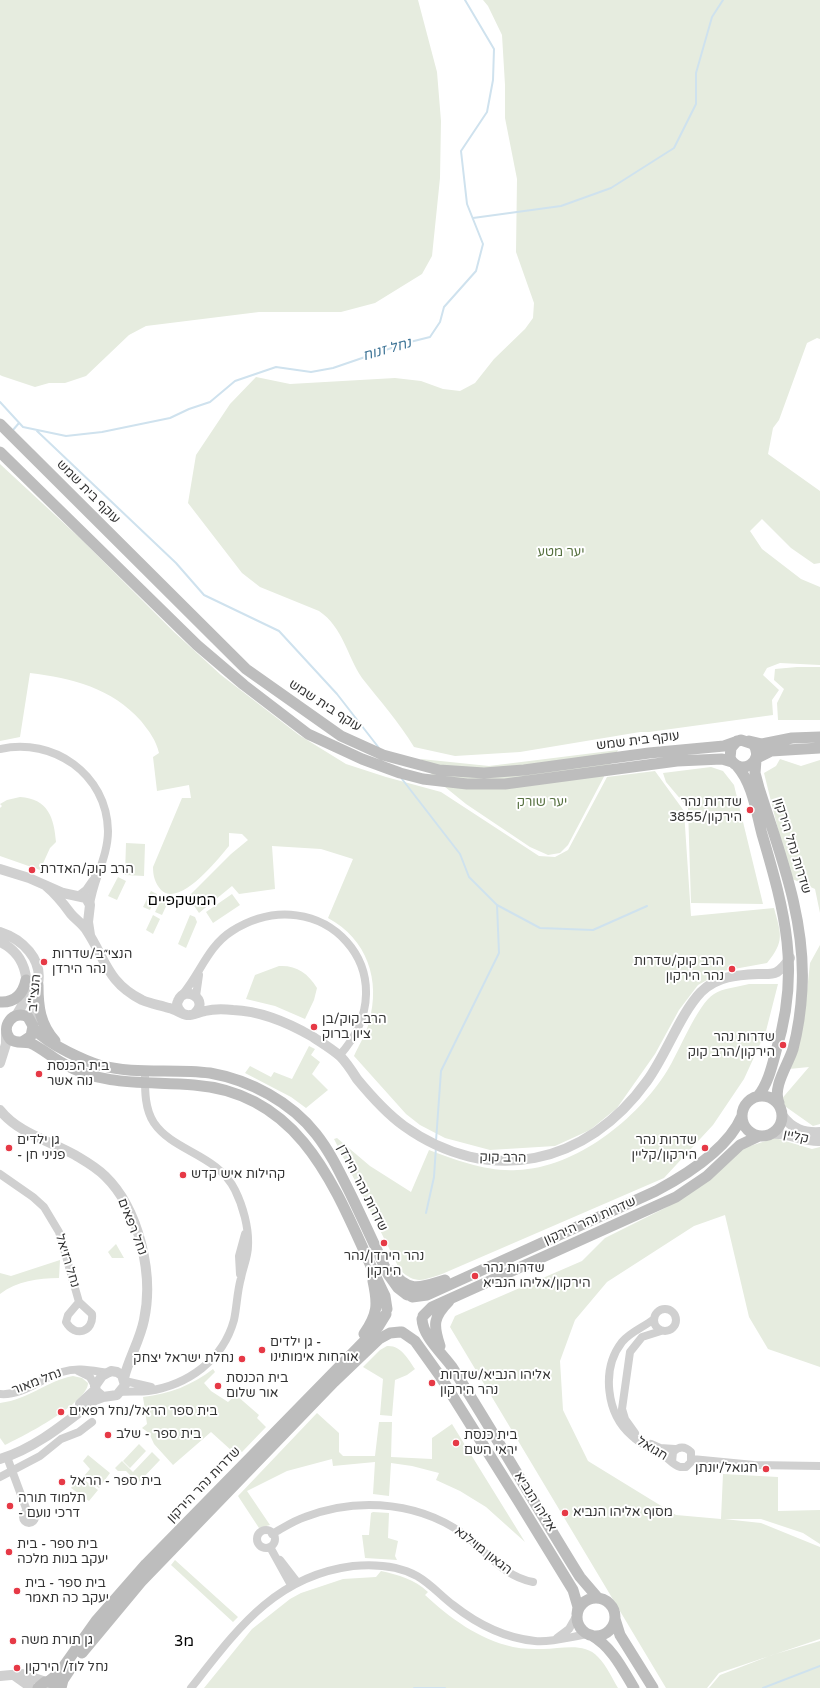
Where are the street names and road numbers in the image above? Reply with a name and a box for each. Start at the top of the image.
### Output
street label: עוקף בית שמש [53,457,123,527]
street label: עוקף בית שמש [286,677,364,735]
street label: עוקף בית שמש [596,728,680,754]
street label: שדרות נחל הירקון [770,796,814,896]
street label: הנצי"ב [25,973,45,1013]
street label: קליין [782,1127,810,1147]
street label: שדרות נהר הירדן [333,1142,391,1234]
street label: הרב קוק [479,1150,527,1166]
street label: שדרות נהר הירקון [541,1194,639,1248]
street label: נחל רפאים [114,1196,150,1258]
street label: נחל רזיאל [51,1232,83,1290]
street label: נחל מאור [10,1365,64,1399]
street label: חגואל [634,1434,670,1464]
street label: שדרות נהר הירקון [164,1444,244,1526]
street label: אליהו הנביא [511,1469,559,1535]
street label: הגאון מוילנא [451,1524,515,1578]

